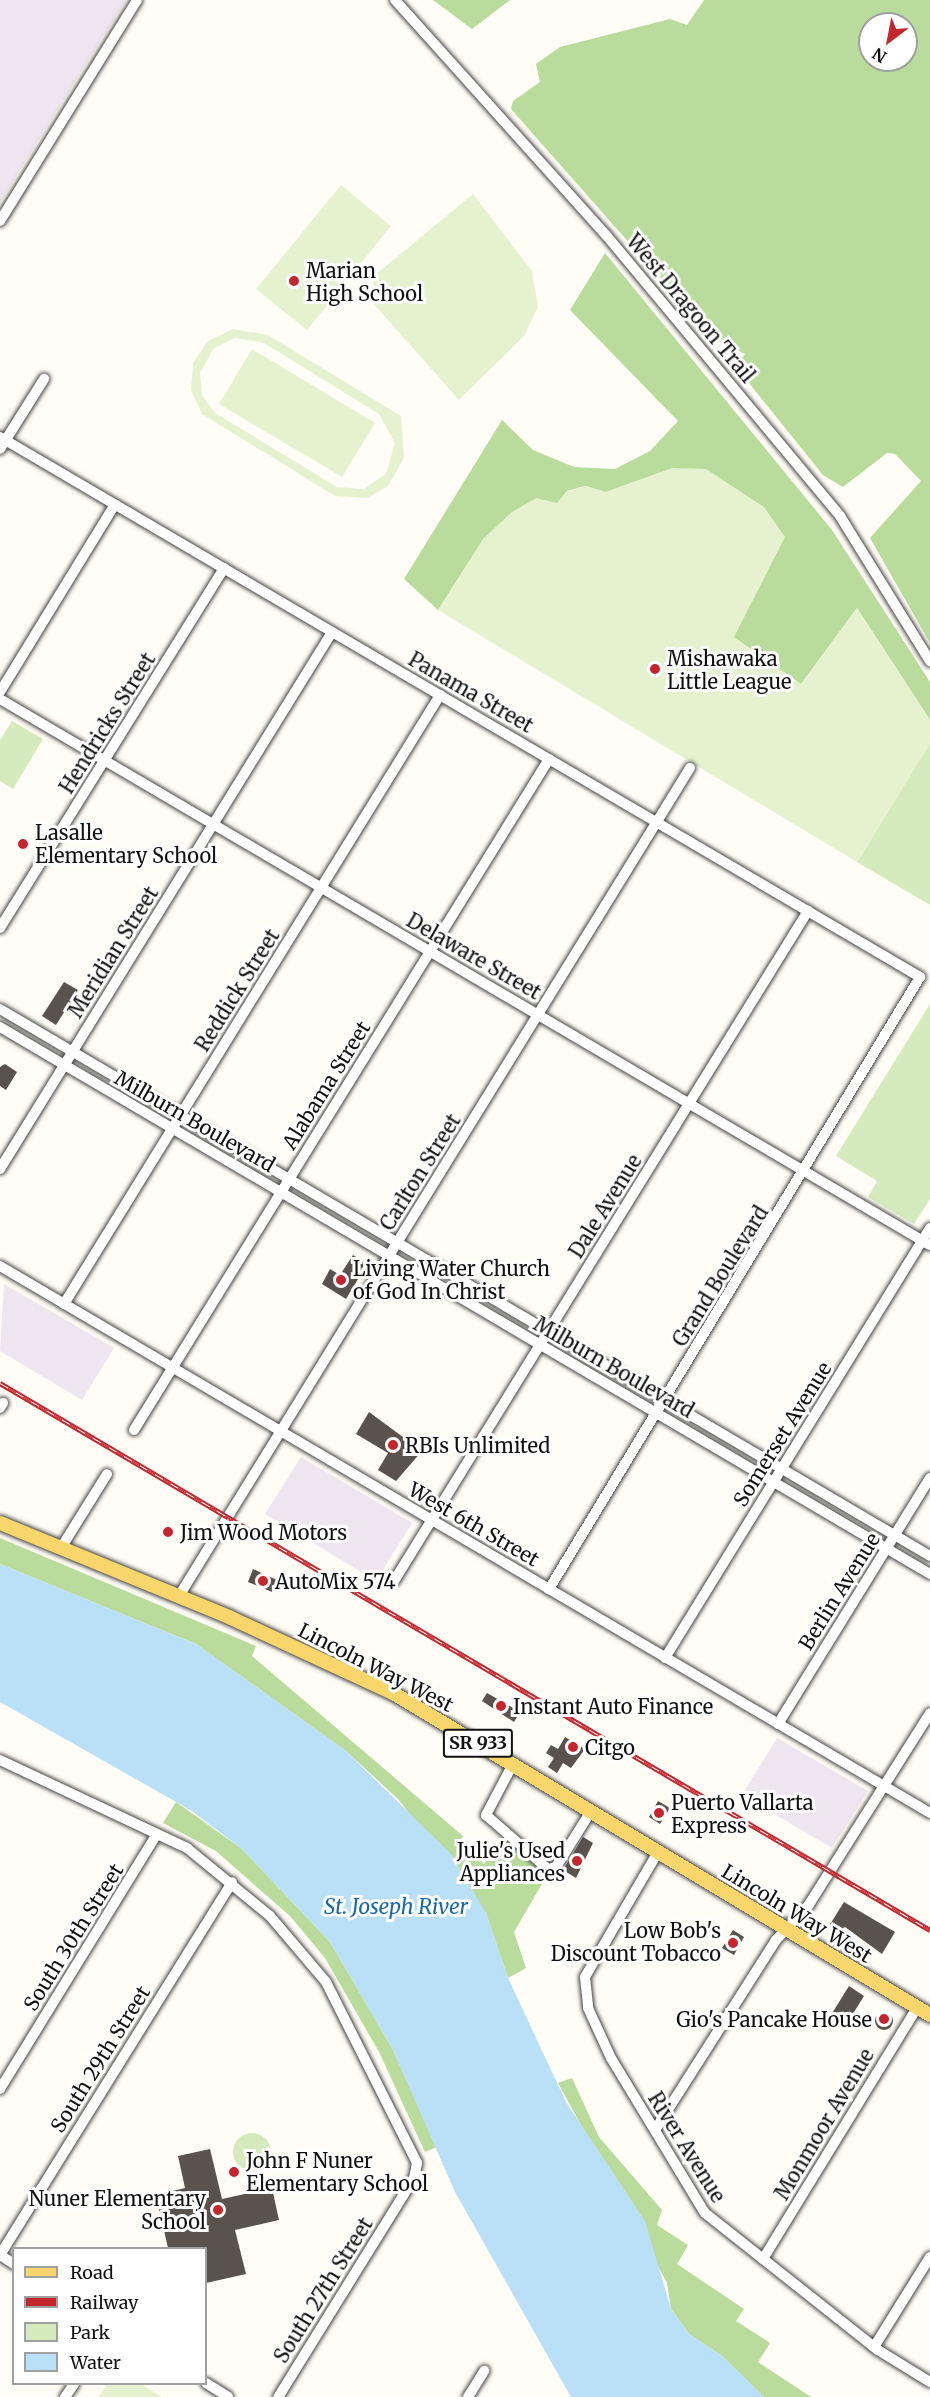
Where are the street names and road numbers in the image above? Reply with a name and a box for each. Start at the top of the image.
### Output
street label: West Dragoon Trail [622,229,760,387]
street label: Panama Street [404,647,538,737]
street label: Hendricks Street [54,648,160,798]
street label: Meridian Street [63,882,163,1022]
street label: Delaware Street [403,908,545,1004]
street label: Reddick Street [190,924,284,1056]
street label: Alabama Street [277,1016,375,1154]
street label: Milburn Boulevard [111,1065,279,1177]
street label: Carlton Street [375,1109,465,1235]
street label: Dale Avenue [564,1150,646,1262]
street label: Grand Boulevard [667,1201,773,1351]
street label: Milburn Boulevard [530,1311,698,1423]
street label: Somerset Avenue [728,1357,836,1511]
street label: West 6th Street [404,1477,544,1571]
street label: Berlin Avenue [793,1528,885,1654]
street label: Lincoln Way West [294,1618,458,1716]
road number: SR 933 [442,1728,514,1758]
street label: South 30th Street [18,1859,128,2015]
street label: Lincoln Way West [718,1859,876,1967]
street label: South 29th Street [45,1981,155,2137]
street label: Monmoor Avenue [769,2044,879,2204]
street label: River Avenue [644,2087,730,2207]
street label: South 27th Street [269,2213,377,2367]

